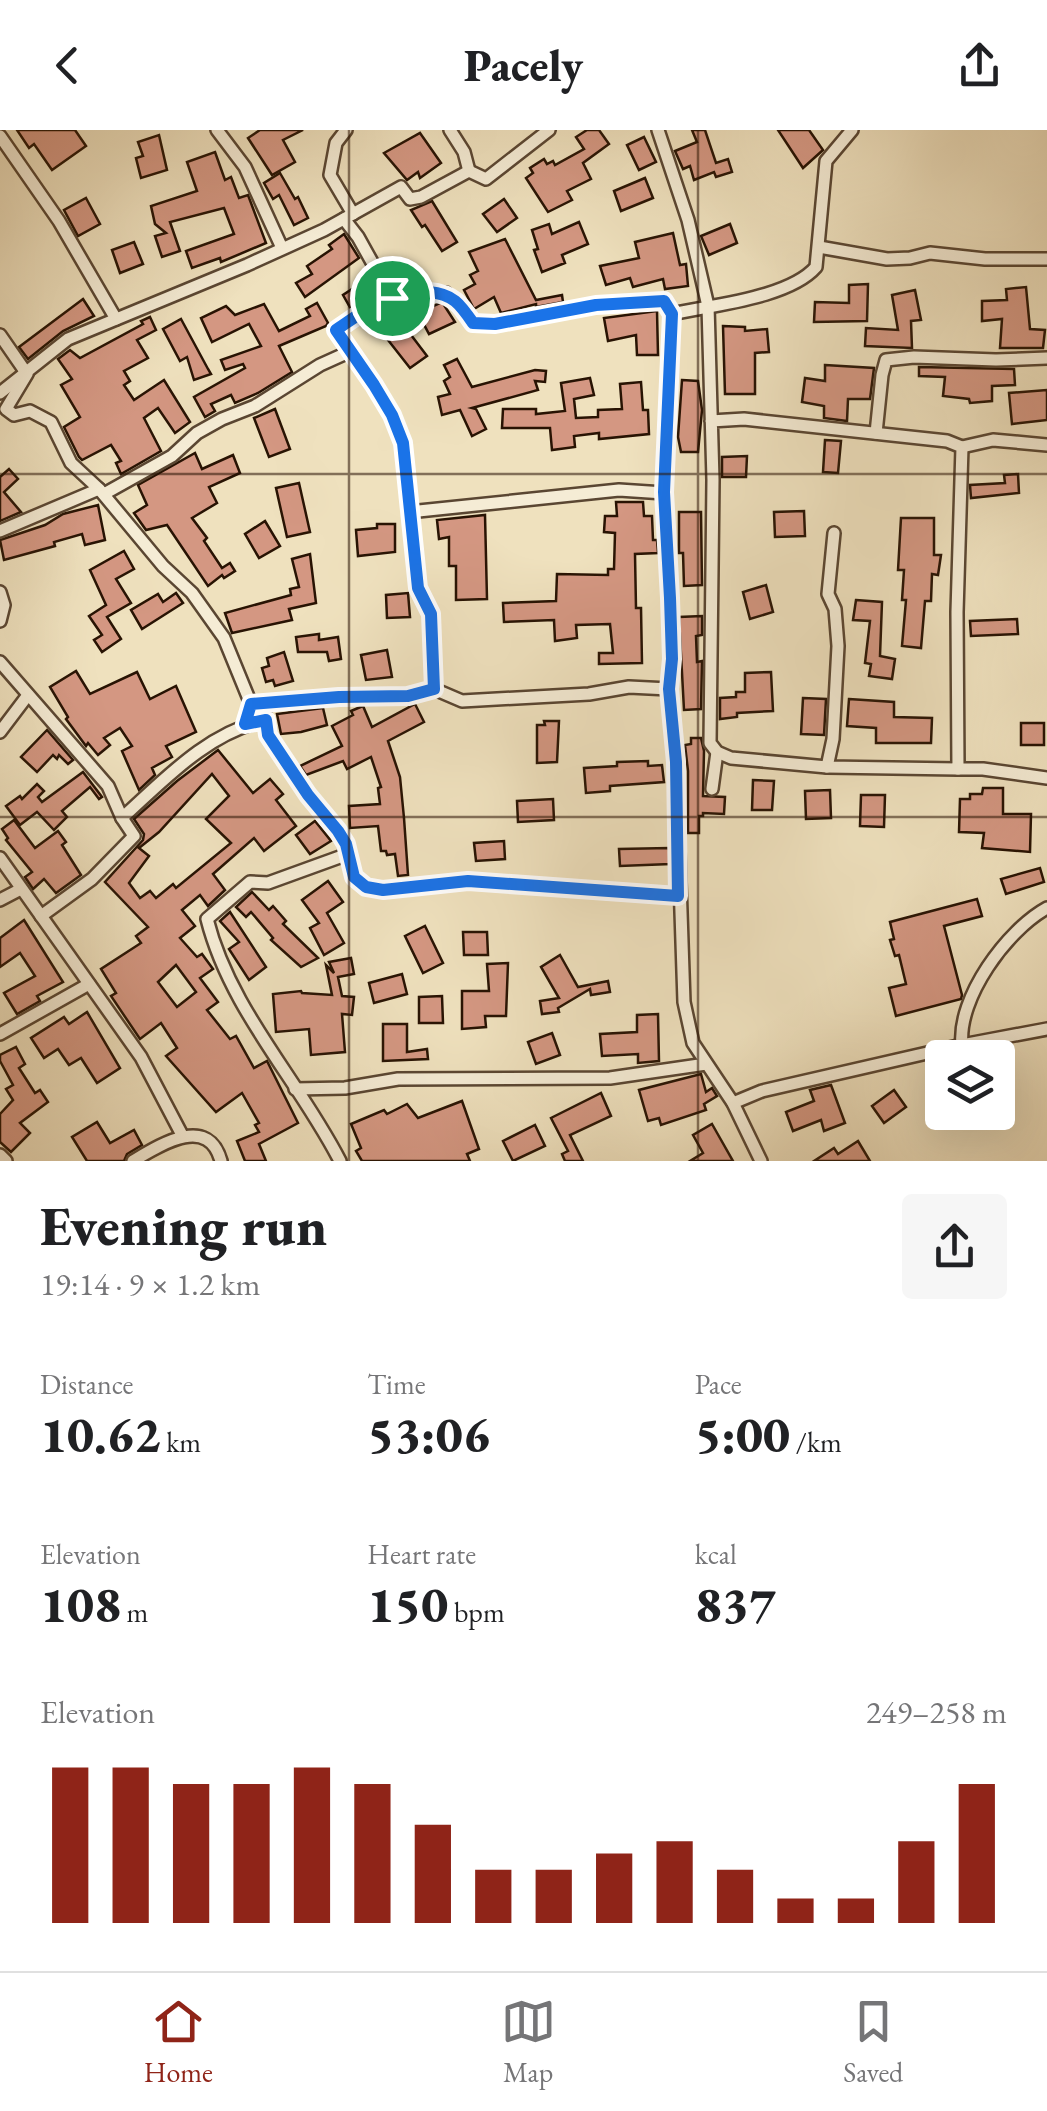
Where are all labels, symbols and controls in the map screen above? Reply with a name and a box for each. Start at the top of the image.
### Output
text: Pacely [464,36,583,94]
icon: back [40,38,95,93]
icon: share [952,38,1007,93]
pin [350,256,435,341]
icon: arrive [365,271,420,326]
map controls [925,1040,1015,1130]
button: layers [925,1040,1015,1130]
text: Evening run [40,1190,327,1261]
button: share [902,1194,1007,1299]
text: 19:14 · 9 × 1.2 km [40,1263,260,1305]
text: Distance [40,1366,134,1402]
text: Time [367,1366,426,1402]
text: Pace [695,1366,742,1402]
text: 10.62 [40,1402,161,1467]
text: 53:06 [367,1402,490,1467]
text: 5:00 [695,1402,790,1467]
text: km [161,1424,201,1460]
text: /km [790,1424,842,1460]
text: Elevation [40,1536,141,1572]
text: Heart rate [367,1536,476,1572]
text: kcal [695,1536,737,1572]
text: 108 [40,1572,121,1637]
text: 150 [367,1572,448,1637]
text: 837 [695,1572,776,1637]
text: m [121,1594,148,1630]
text: bpm [448,1594,505,1630]
text: Elevation [40,1691,155,1733]
text: 249–258 m [866,1691,1007,1733]
tab: Home [144,1994,213,2090]
tab: Map [501,1994,556,2090]
tab: Saved [843,1994,903,2090]

